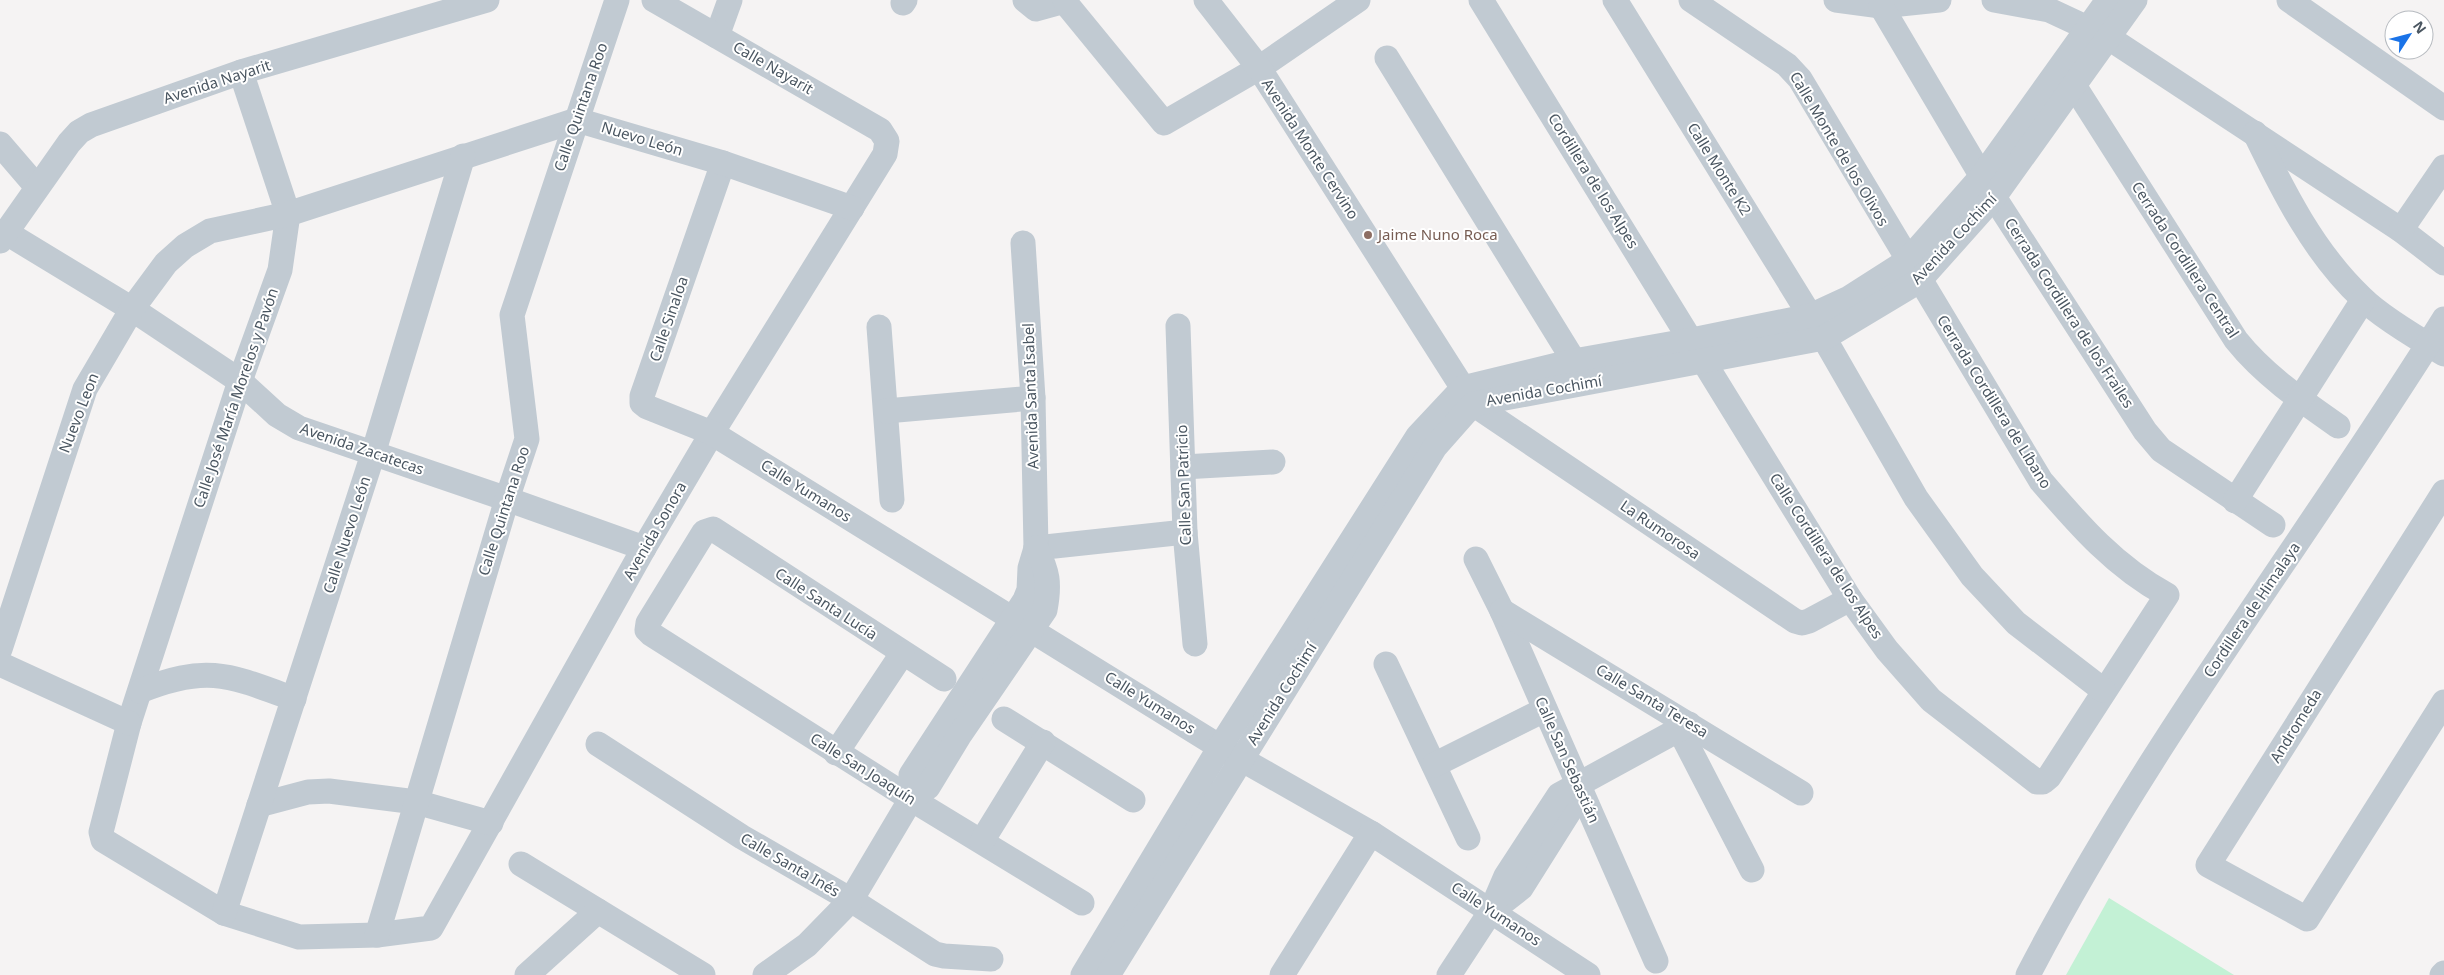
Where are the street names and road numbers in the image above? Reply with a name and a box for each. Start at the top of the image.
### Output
street label: Calle Nayarit [730,36,818,98]
street label: Calle Quintana Roo [549,40,611,174]
street label: Avenida Nayarit [160,54,273,108]
street label: Calle Monte de los Olivos [1786,68,1894,229]
street label: Avenida Monte Cervino [1258,74,1364,223]
street label: Cordillera de los Alpes [1544,109,1644,252]
street label: Nuevo León [599,116,685,160]
street label: Calle Monte K2 [1683,118,1756,219]
street label: Cerrada Cordillera Central [2128,177,2244,342]
street label: Avenida Cochimí [1906,188,2001,288]
street label: Cerrada Cordillera de los Frailes [2001,213,2139,411]
street label: Calle Sinaloa [644,273,692,364]
street label: Calle José María Morelos y Pavón [188,285,282,510]
street label: Cerrada Cordillera de Líbano [1933,311,2057,492]
street label: Avenida Santa Isabel [1017,323,1043,469]
street label: Nuevo Leon [54,370,102,455]
street label: Avenida Cochimí [1484,370,1604,410]
street label: Avenida Zacatecas [298,417,427,479]
street label: Calle San Patricio [1171,424,1195,546]
street label: Calle Quintana Roo [473,443,533,578]
street label: Calle Yumanos [757,454,856,526]
street label: Calle Cordillera de los Alpes [1766,469,1888,642]
street label: Calle Nuevo León [318,474,374,596]
street label: Avenida Sonora [618,478,690,583]
street label: La Rumorosa [1617,495,1704,563]
street label: Cordillera de Himalaya [2198,538,2304,681]
street label: Calle Santa Lucía [772,563,882,644]
street label: Avenida Cochimí [1242,638,1321,748]
street label: Calle Santa Teresa [1593,659,1712,742]
street label: Calle Yumanos [1101,666,1200,738]
street label: Andromeda [2265,685,2326,766]
street label: Calle San Sebastián [1531,693,1605,826]
street label: Calle San Joaquín [807,728,920,809]
street label: Calle Santa Inés [737,828,844,901]
street label: Calle Yumanos [1448,877,1545,950]

